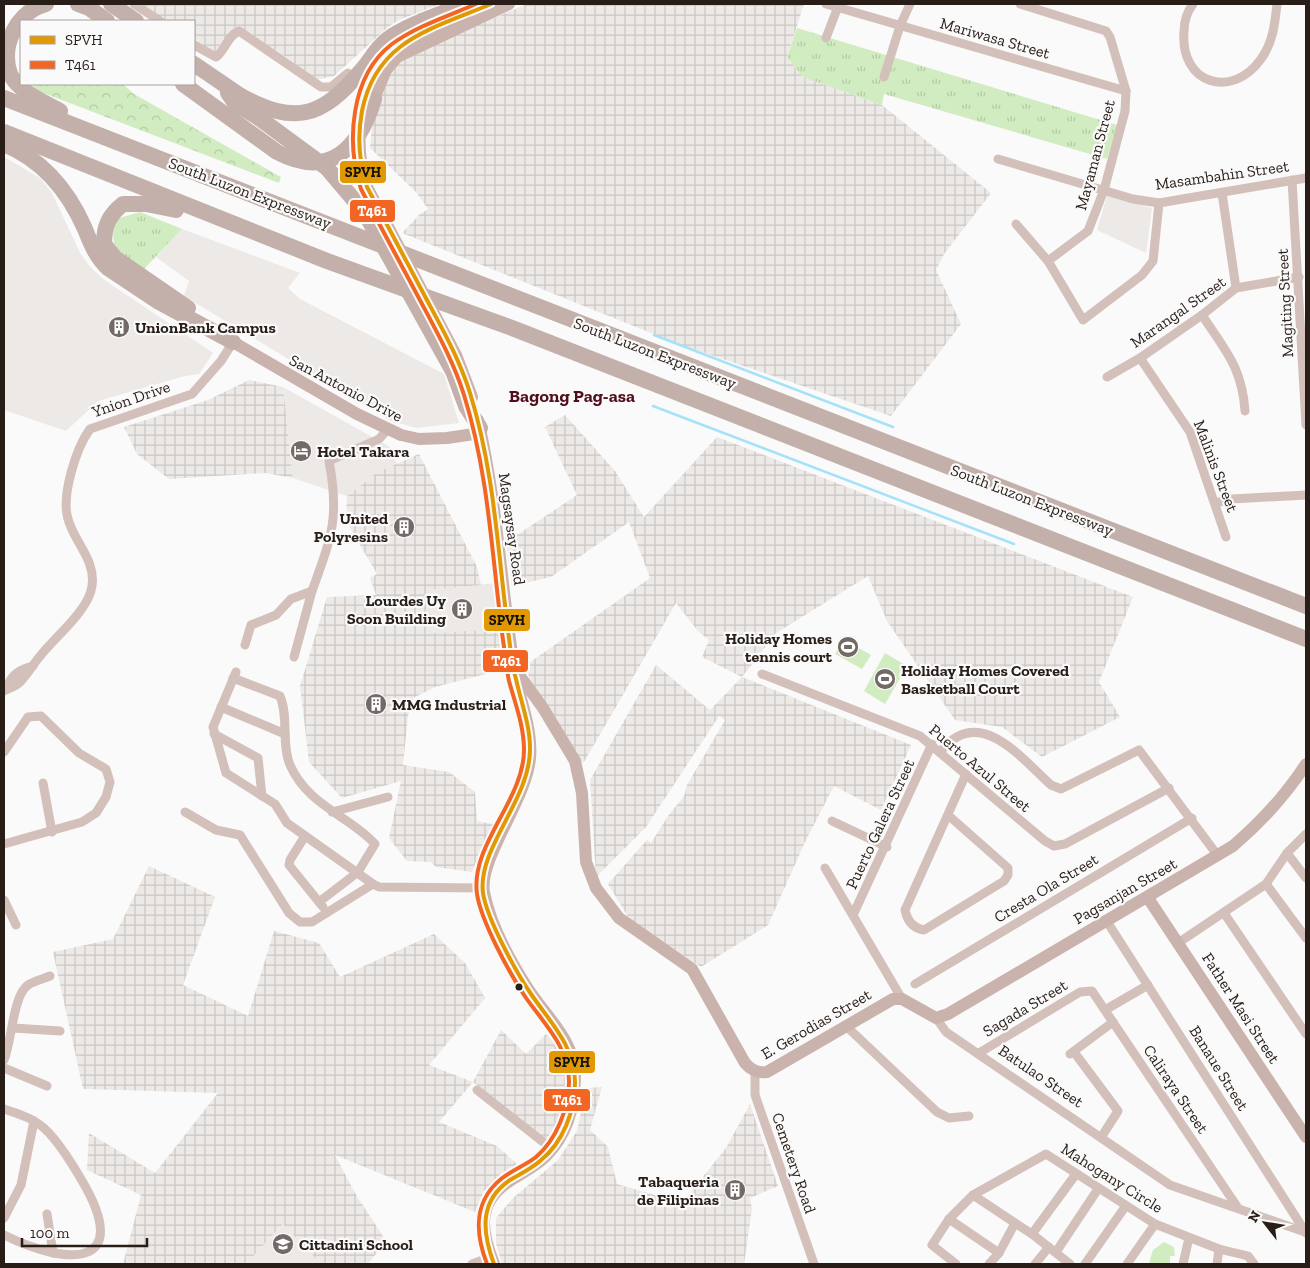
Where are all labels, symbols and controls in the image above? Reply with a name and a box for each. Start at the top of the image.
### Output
street label: Mariwasa Street [938,13,1052,63]
legend [20,20,195,85]
text: SPVH [65,31,103,49]
text: T461 [65,56,96,74]
street label: Mayaman Street [1071,98,1119,212]
street label: South Luzon Expressway [166,153,335,233]
street label: Masambahin Street [1154,156,1290,194]
line badge: SPVH [339,160,387,184]
text: SPVH [345,164,381,181]
line badge: T461 [349,199,396,223]
text: T461 [357,203,387,220]
street label: Magiting Street [1273,248,1297,358]
street label: Marangal Street [1127,272,1229,352]
street label: South Luzon Expressway [571,313,740,393]
building icon: UnionBank Campus [107,315,131,339]
place label: UnionBank Campus [135,318,276,337]
street label: San Antonio Drive [286,350,406,426]
street label: Ynion Drive [89,377,173,422]
district label: Bagong Pag-asa [509,385,635,407]
street label: Malinis Street [1190,417,1242,515]
hotel icon: Hotel Takara [289,439,313,463]
place label: Hotel Takara [317,442,409,461]
street label: South Luzon Expressway [948,460,1117,540]
street label: Magsaysay Road [495,472,529,587]
place label: United Polyresins [314,509,388,546]
building icon: United Polyresins [392,515,416,539]
place label: Lourdes Uy Soon Building [347,591,447,628]
building icon: Lourdes Uy Soon Building [450,597,474,621]
line badge: SPVH [483,608,531,632]
text: SPVH [489,612,525,629]
place label: Holiday Homes tennis court [725,629,833,666]
sports icon: Holiday Homes tennis court [836,635,860,659]
line badge: T461 [482,649,529,673]
text: T461 [491,653,521,670]
place label: Holiday Homes Covered Basketball Court [901,661,1069,698]
sports icon: Holiday Homes Covered Basketball Court [873,667,897,691]
building icon: MMG Industrial [364,692,388,716]
place label: MMG Industrial [392,695,507,714]
street label: Puerto Azul Street [925,720,1035,816]
street label: Puerto Galera Street [842,756,918,892]
street label: Cresta Ola Street [990,849,1102,927]
street label: Pagsanjan Street [1070,854,1180,928]
street label: Father Masi Street [1198,949,1284,1067]
street label: Sagada Street [979,975,1071,1041]
unlabelled marker [514,982,524,992]
street label: E. Gerodias Street [758,985,874,1063]
street label: Banaue Street [1185,1022,1253,1114]
street label: Batulao Street [995,1041,1087,1111]
street label: Caliraya Street [1139,1041,1213,1137]
line badge: SPVH [548,1050,596,1074]
text: SPVH [554,1054,590,1071]
line badge: T461 [543,1088,591,1112]
text: T461 [552,1092,582,1109]
street label: Cemetery Road [768,1110,820,1216]
street label: Mahogany Circle [1058,1139,1166,1217]
place label: Tabaqueria de Filipinas [637,1172,719,1209]
building icon: Tabaqueria de Filipinas [723,1178,747,1202]
north arrow [1240,1198,1290,1248]
text: N [1244,1207,1264,1226]
scale bar [22,1216,148,1248]
text: 100 m [30,1224,69,1242]
school or university icon: Cittadini School [271,1232,295,1256]
place label: Cittadini School [299,1235,414,1254]

